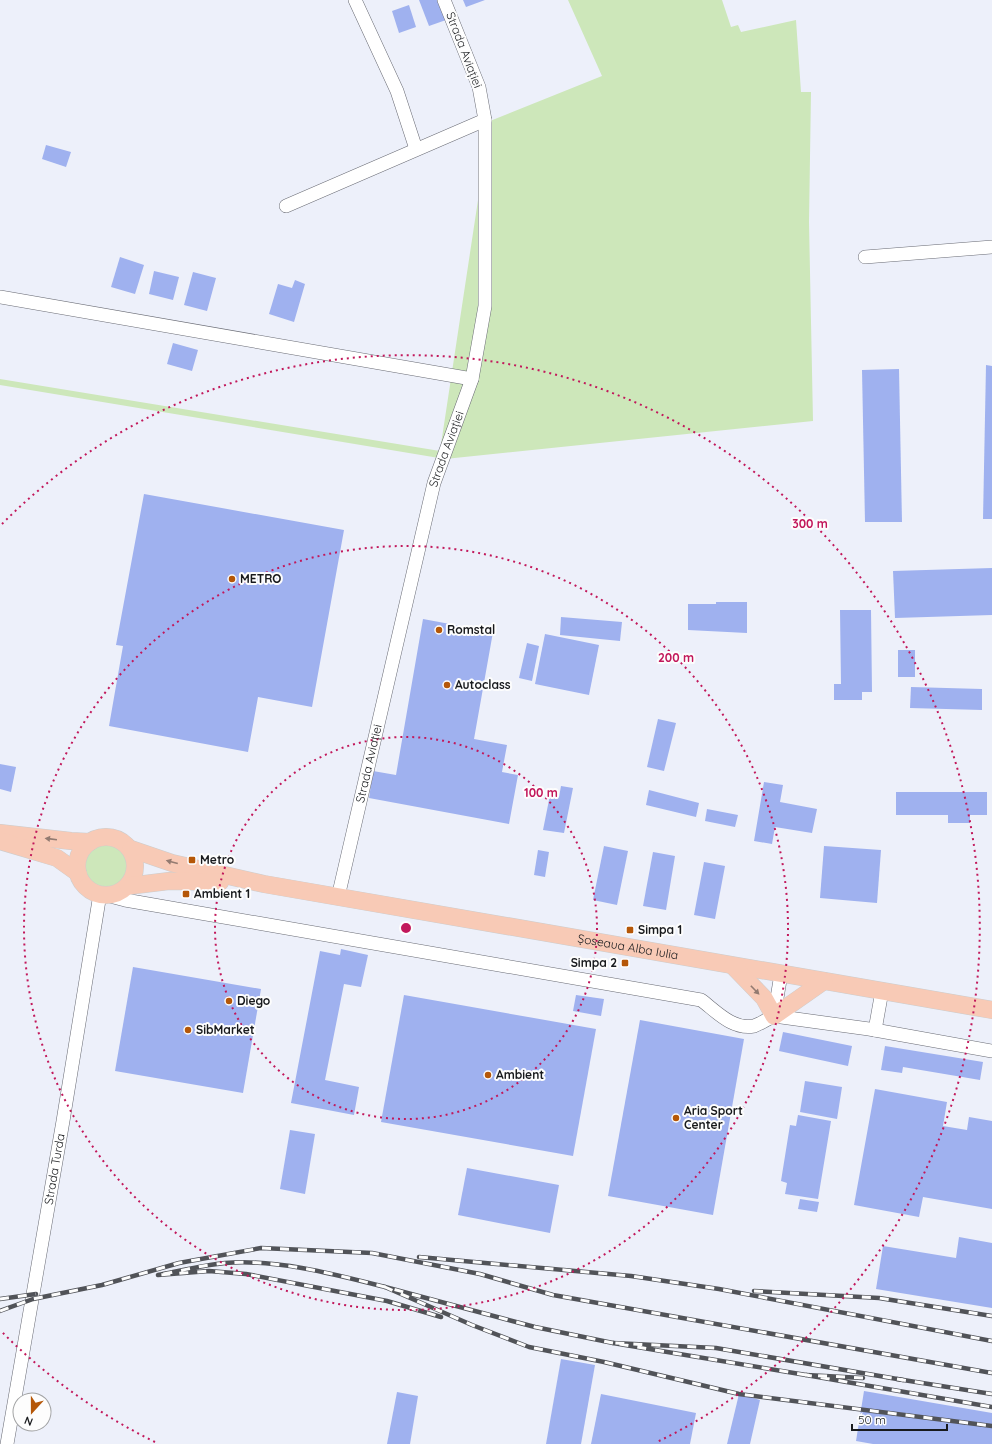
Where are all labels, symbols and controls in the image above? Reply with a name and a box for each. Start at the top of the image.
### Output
street label: Strada Aviației [443,10,486,90]
street label: Strada Aviației [425,409,467,489]
text: 300 m [792,516,828,531]
place label: METRO [240,571,281,586]
marker: METRO [227,574,237,584]
place label: Romstal [447,622,495,637]
marker: Romstal [434,625,444,635]
text: 200 m [658,650,694,665]
place label: Autoclass [455,677,511,692]
marker: Autoclass [442,680,452,690]
street label: Strada Aviației [352,723,385,804]
text: 100 m [524,785,558,800]
one-way arrow [45,836,57,842]
place label: Metro [200,852,235,867]
marker: Metro [187,855,197,865]
one-way arrow [166,859,178,865]
place label: Ambient 1 [194,886,250,901]
marker: Ambient 1 [181,889,191,899]
centre of rings [399,921,413,935]
place label: Simpa 1 [638,922,682,937]
marker: Simpa 1 [625,925,635,935]
street label: Șoseaua Alba Iulia [577,930,679,963]
place label: Simpa 2 [571,955,617,970]
marker: Simpa 2 [620,958,630,968]
one-way arrow [751,984,760,995]
place label: Diego [237,993,271,1008]
marker: Diego [224,996,234,1006]
place label: SibMarket [196,1022,255,1037]
marker: SibMarket [183,1025,193,1035]
place label: Ambient [496,1067,544,1082]
marker: Ambient [483,1070,493,1080]
place label: Aria Sport Center [684,1103,743,1132]
marker: Aria Sport Center [671,1113,681,1123]
street label: Strada Turda [41,1132,68,1206]
north arrow [12,1392,52,1432]
scale bar [852,1406,947,1432]
text: 50 m [858,1412,886,1427]
text: N [22,1413,35,1429]

